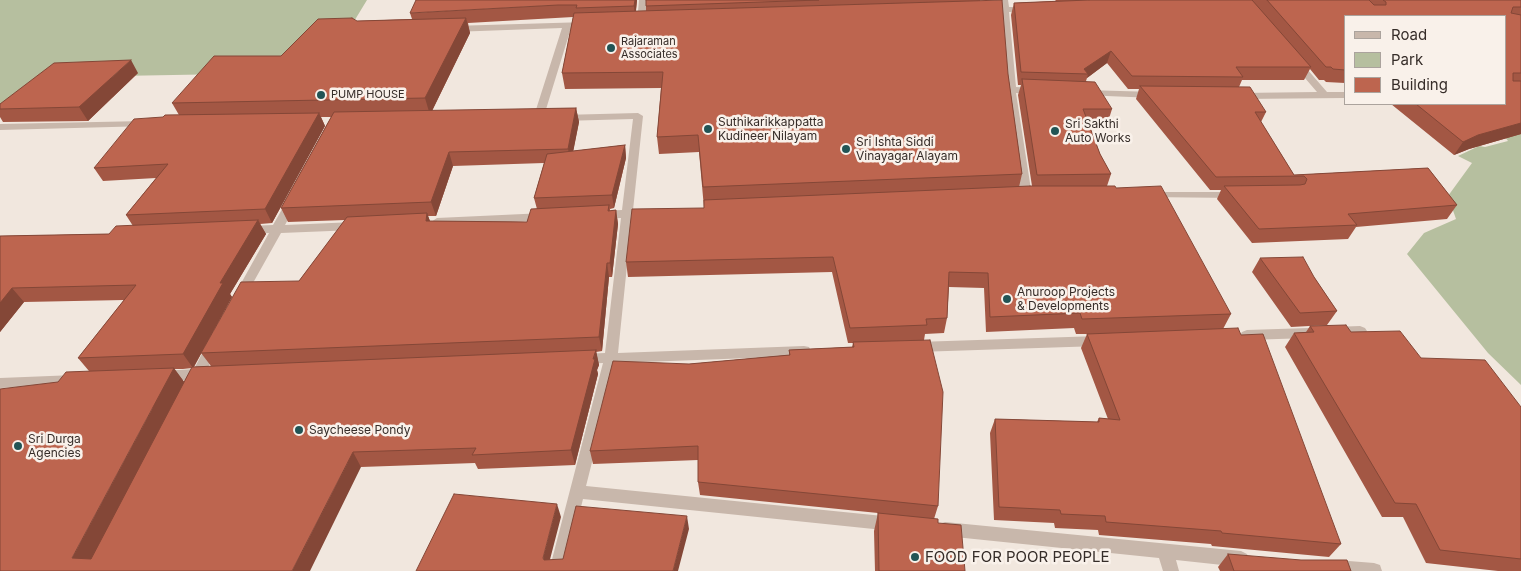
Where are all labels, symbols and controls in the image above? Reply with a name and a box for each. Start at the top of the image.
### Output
legend [1344,15,1506,105]
text: Road [1391,25,1427,44]
place label: Rajaraman Associates [621,35,678,61]
marker: Rajaraman Associates [605,42,617,54]
text: Park [1391,50,1423,69]
text: Building [1391,75,1448,94]
place label: PUMP HOUSE [331,88,405,102]
marker: PUMP HOUSE [315,89,327,101]
place label: Suthikarikkappatta Kudineer Nilayam [718,115,823,143]
place label: Sri Sakthi Auto Works [1065,117,1131,145]
marker: Suthikarikkappatta Kudineer Nilayam [702,123,714,135]
marker: Sri Sakthi Auto Works [1049,125,1061,137]
place label: Sri Ishta Siddi Vinayagar Alayam [856,135,958,163]
marker: Sri Ishta Siddi Vinayagar Alayam [840,143,852,155]
place label: Anuroop Projects & Developments [1017,285,1115,313]
marker: Anuroop Projects & Developments [1001,293,1013,305]
place label: Saycheese Pondy [309,423,410,437]
marker: Saycheese Pondy [293,424,305,436]
place label: Sri Durga Agencies [28,432,81,460]
marker: Sri Durga Agencies [12,440,24,452]
place label: FOOD FOR POOR PEOPLE [925,548,1110,566]
marker: FOOD FOR POOR PEOPLE [909,551,921,563]

